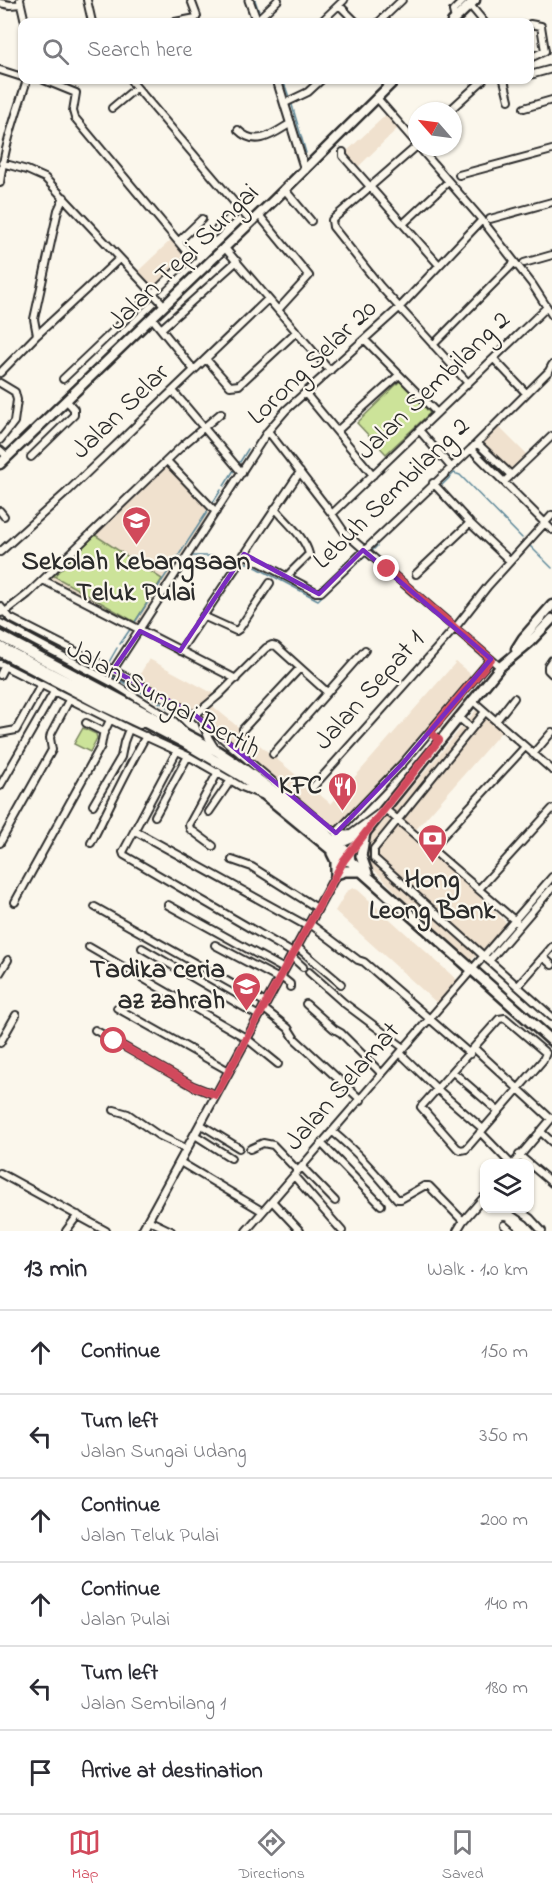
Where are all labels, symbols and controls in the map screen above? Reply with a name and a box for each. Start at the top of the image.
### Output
search box [18,18,534,84]
icon: search [39,35,72,68]
text: Search here [87,35,192,67]
north arrow [408,102,462,156]
street label: Jalan Tepi Sungai [99,175,269,341]
street label: Lorong Selar 20 [239,291,387,435]
street label: Jalan Sembilang 2 [348,302,520,470]
street label: Jalan Selar [63,355,180,469]
street label: Lebuh Sembilang 2 [305,409,479,579]
school or university icon: Sekolah Kebangsaan Teluk Pulai [120,504,152,546]
place label: Sekolah Kebangsaan Teluk Pulai [22,543,250,613]
route end [373,555,399,581]
street label: Jalan Sepat 1 [305,622,435,760]
street label: Jalan Sungai Bertih [59,630,267,770]
place label: KFC [279,767,322,806]
restaurant icon: KFC [327,770,359,812]
bank icon: Hong Leong Bank [416,822,448,864]
place label: Hong Leong Bank [369,861,496,932]
place label: Tadika ceria az zahrah [90,951,225,1021]
school or university icon: Tadika ceria az zahrah [230,970,262,1012]
street label: Jalan Selamat [276,1014,410,1160]
route start [100,1027,126,1053]
map controls [480,1159,534,1213]
button: layers [480,1159,534,1213]
text: 13 min [24,1251,87,1289]
text: Walk · 1.0 km [427,1256,528,1285]
icon: ahead [24,1336,57,1369]
text: Continue [81,1336,160,1368]
text: 150 m [481,1338,528,1367]
text: Turn left [81,1406,158,1438]
icon: left [24,1420,57,1453]
text: 350 m [479,1422,528,1451]
text: Jalan Sungai Udang [81,1438,247,1467]
text: Continue [81,1490,160,1522]
icon: ahead [24,1504,57,1537]
text: 200 m [480,1506,528,1535]
text: Jalan Teluk Pulai [81,1522,219,1551]
text: Continue [81,1574,160,1606]
icon: ahead [24,1588,57,1621]
text: 140 m [484,1590,528,1619]
text: Jalan Pulai [81,1606,170,1635]
text: Turn left [81,1658,158,1690]
icon: left [24,1672,57,1705]
text: 180 m [485,1674,528,1703]
text: Jalan Sembilang 1 [81,1690,226,1719]
icon: arrive [24,1756,57,1789]
text: Arrive at destination [81,1756,263,1788]
tab: Map [68,1826,101,1886]
tab: Directions [238,1826,305,1886]
tab: Saved [442,1826,484,1886]

